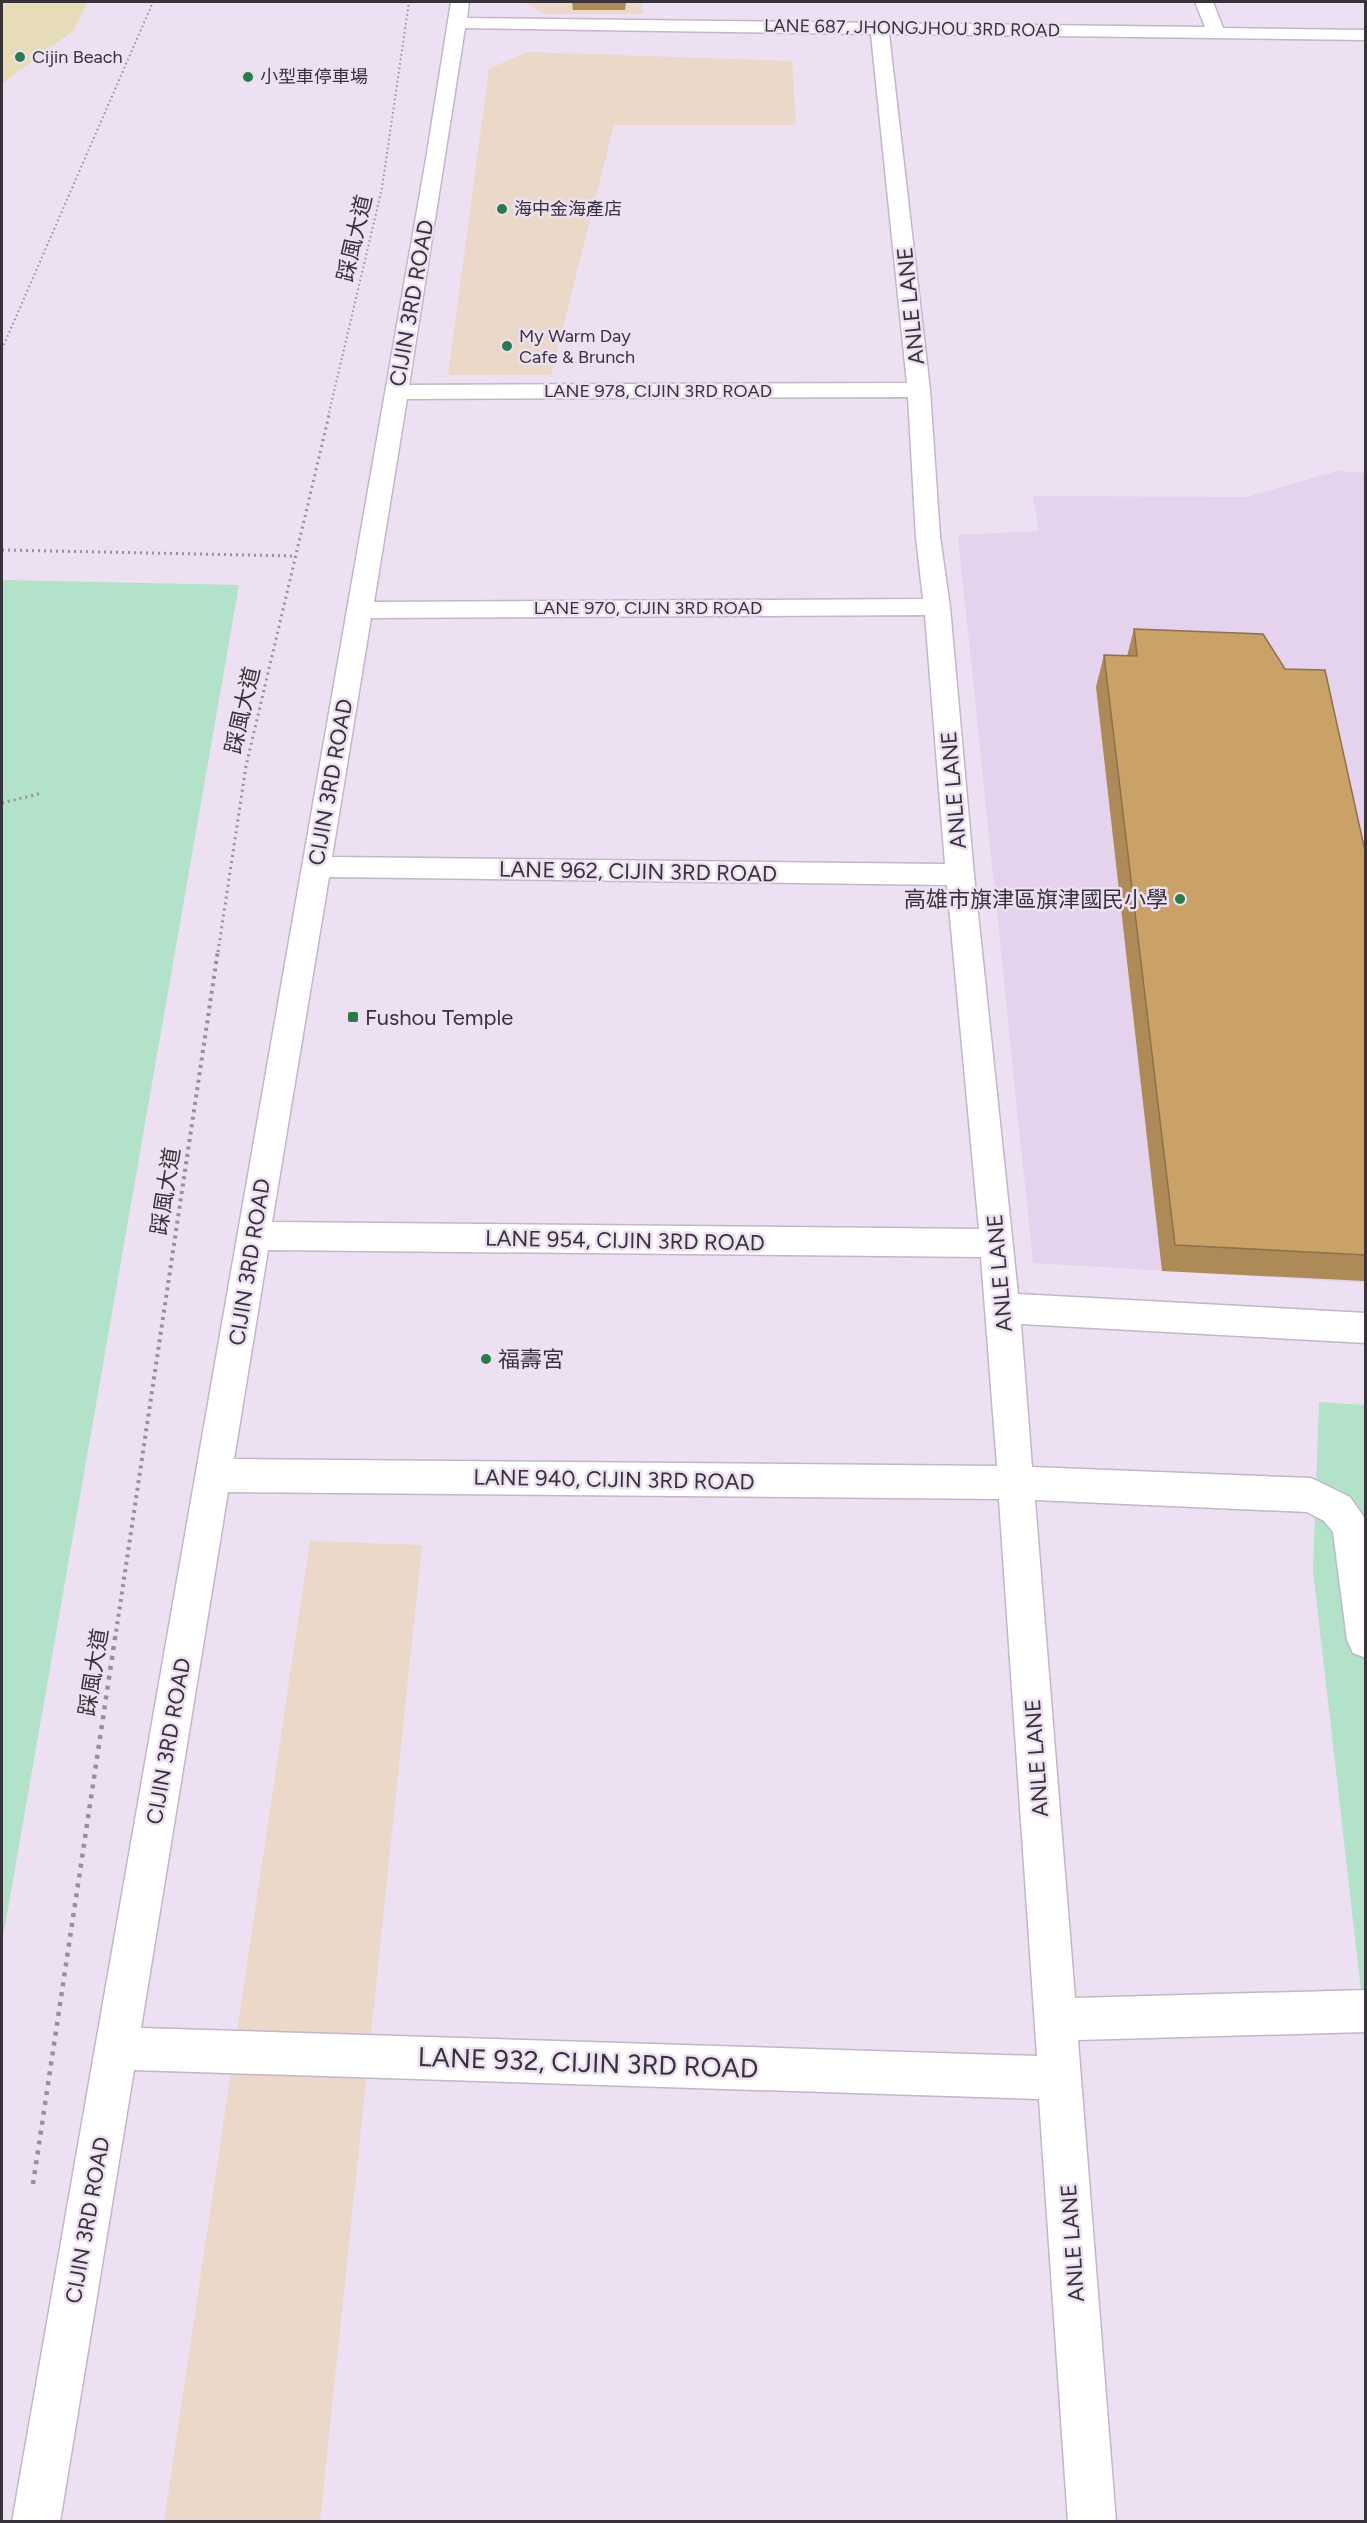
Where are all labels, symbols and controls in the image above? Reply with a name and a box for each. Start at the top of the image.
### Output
street label: LANE 687, JHONGJHOU 3RD ROAD [764,14,1060,42]
place label: Cijin Beach [32,46,122,68]
marker: Cijin Beach [13,50,27,64]
place label: 小型車停車場 [260,66,368,88]
marker: 小型車停車場 [241,70,255,84]
street label: 踩風大道 [331,192,378,284]
place label: 海中金海產店 [514,198,622,220]
marker: 海中金海產店 [495,202,509,216]
street label: CIJIN 3RD ROAD [384,218,439,389]
street label: ANLE LANE [891,246,930,366]
place label: My Warm Day Cafe & Brunch [519,325,635,368]
marker: My Warm Day Cafe & Brunch [500,339,514,353]
street label: LANE 978, CIJIN 3RD ROAD [544,380,772,402]
street label: LANE 970, CIJIN 3RD ROAD [534,597,762,619]
street label: 踩風大道 [219,664,266,756]
street label: CIJIN 3RD ROAD [303,697,358,868]
street label: ANLE LANE [935,730,972,850]
street label: LANE 962, CIJIN 3RD ROAD [499,856,777,887]
place label: 高雄市旗津區旗津國民小學 [904,886,1168,913]
marker: 高雄市旗津區旗津國民小學 [1173,892,1187,906]
place label: Fushou Temple [365,1004,513,1031]
marker: Fushou Temple [346,1010,360,1024]
street label: 踩風大道 [145,1146,186,1237]
street label: CIJIN 3RD ROAD [223,1177,276,1348]
street label: ANLE LANE [981,1213,1018,1333]
street label: LANE 954, CIJIN 3RD ROAD [485,1225,765,1256]
place label: 福壽宮 [498,1346,564,1373]
marker: 福壽宮 [479,1352,493,1366]
street label: LANE 940, CIJIN 3RD ROAD [473,1464,755,1495]
street label: 踩風大道 [73,1627,114,1718]
street label: CIJIN 3RD ROAD [141,1656,196,1827]
street label: ANLE LANE [1019,1698,1054,1818]
street label: LANE 932, CIJIN 3RD ROAD [417,2040,759,2085]
street label: CIJIN 3RD ROAD [60,2135,115,2306]
street label: ANLE LANE [1055,2183,1090,2303]

